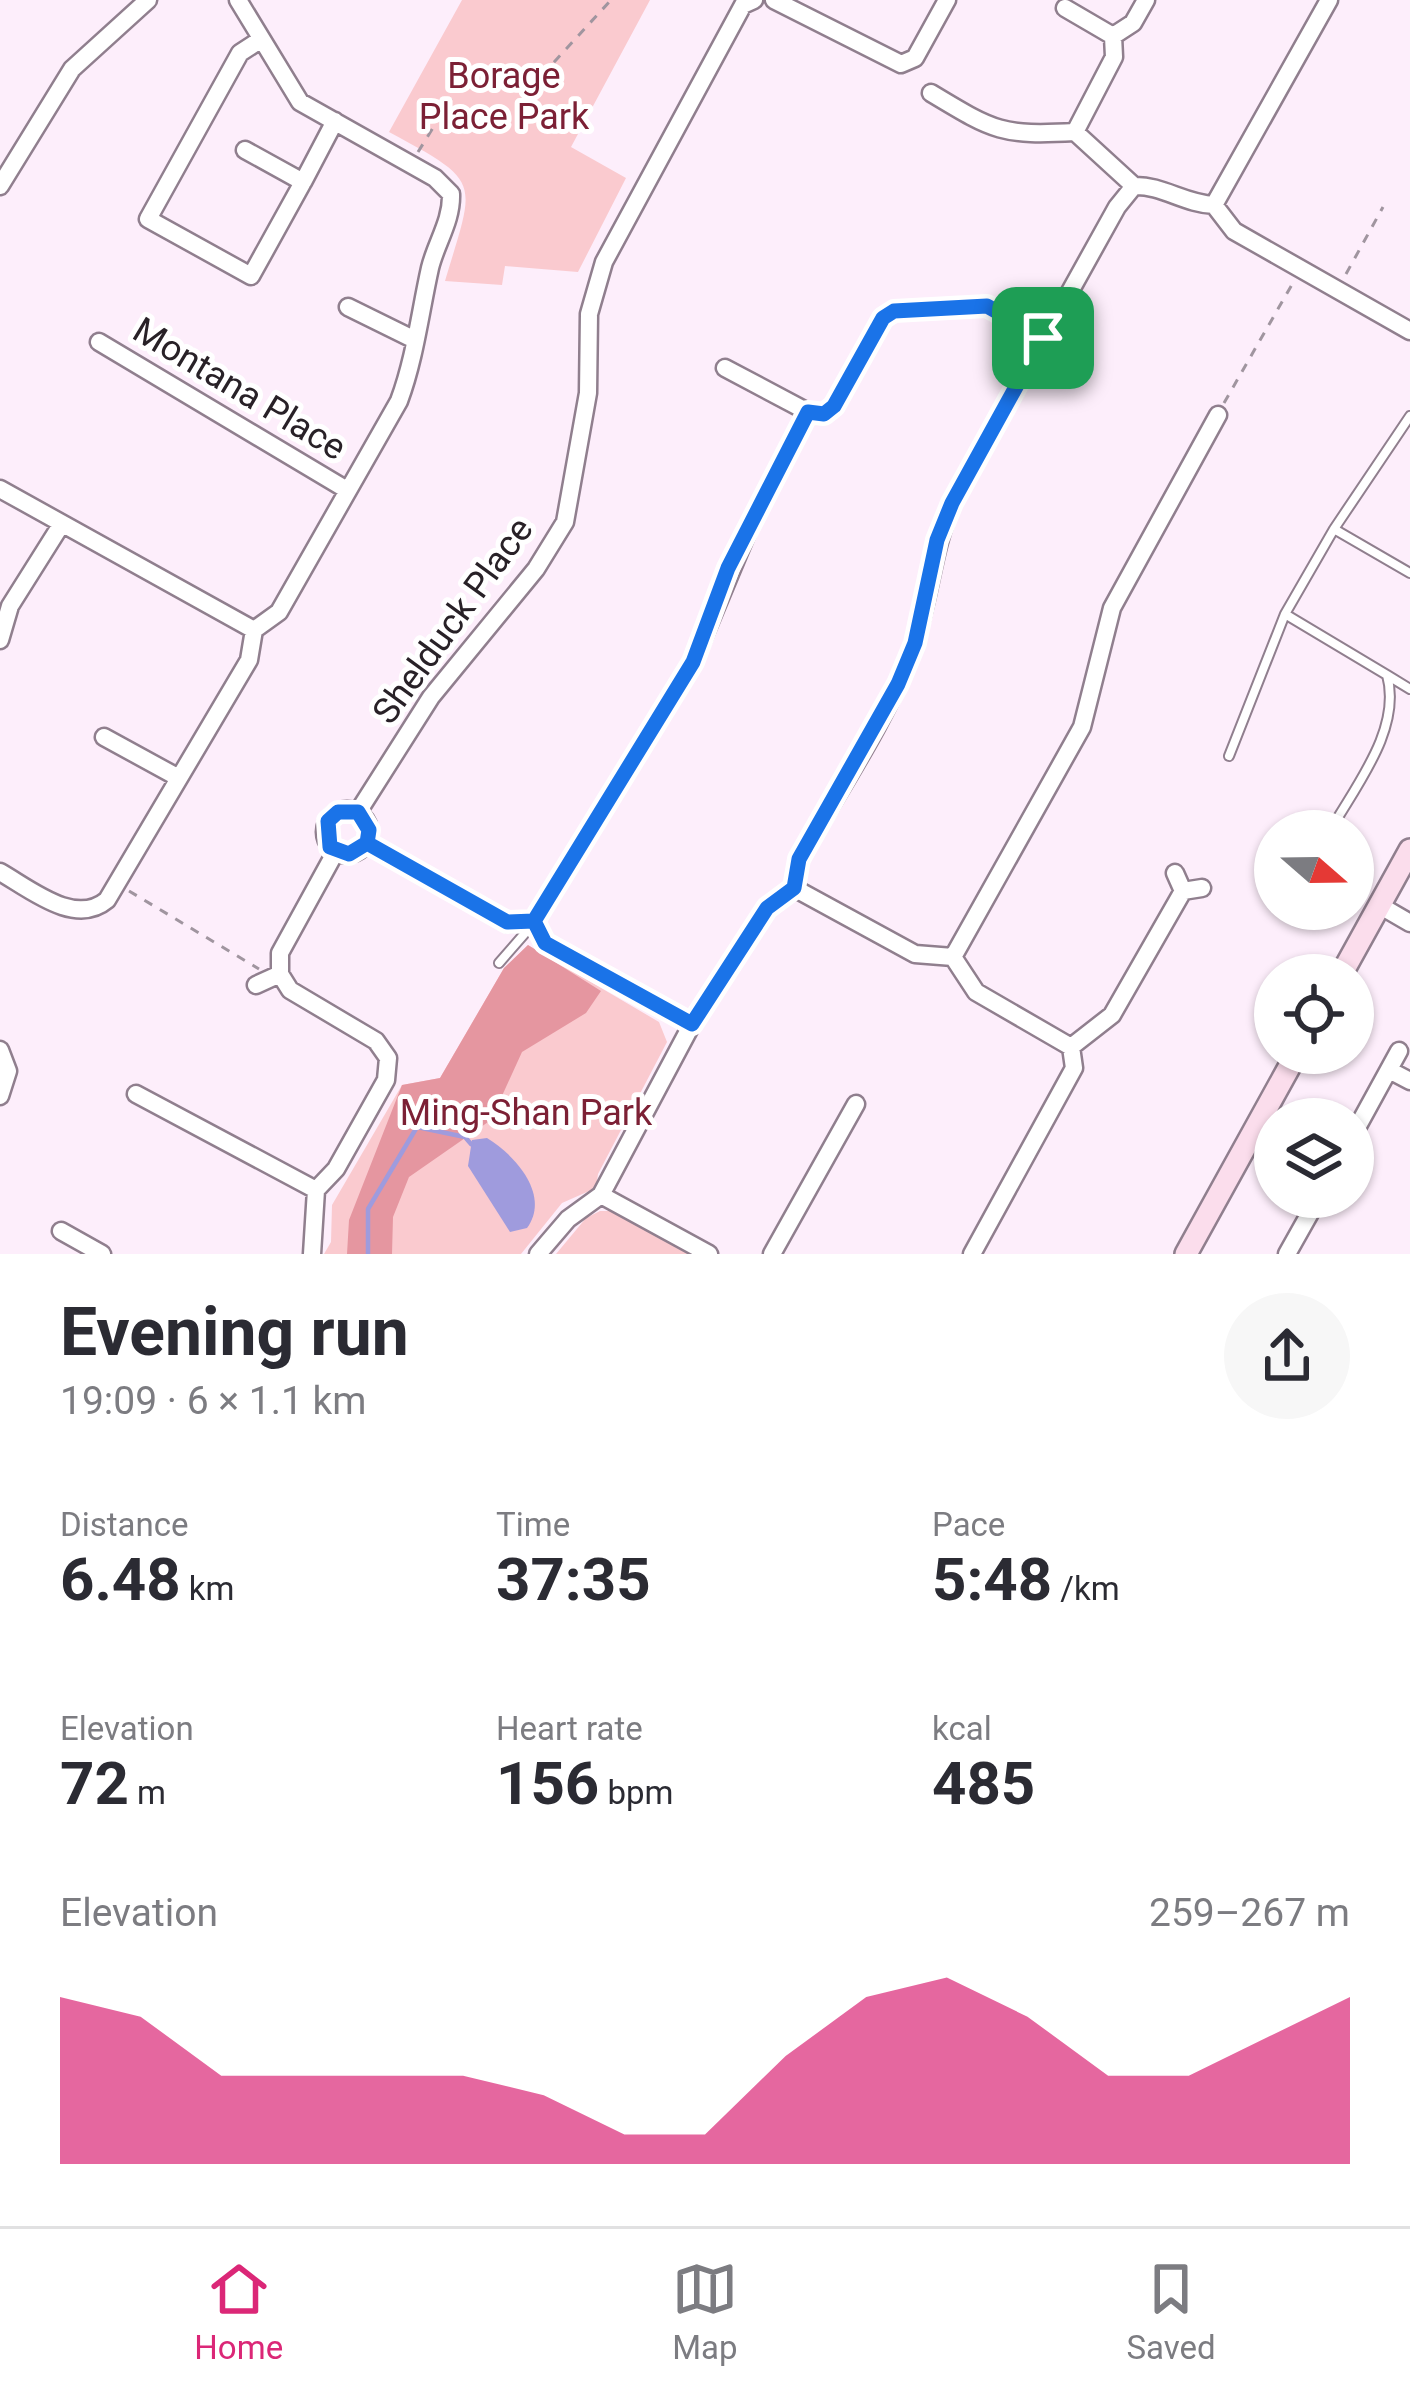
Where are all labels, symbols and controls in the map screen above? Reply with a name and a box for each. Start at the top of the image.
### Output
park label: Borage Place Park [419,55,590,138]
pin [992,287,1094,389]
icon: arrive [1010,305,1076,371]
street label: Montana Place [126,309,353,469]
street label: Shelduck Place [364,509,542,732]
north arrow [1254,810,1374,930]
map controls [1254,810,1374,1218]
button: locate [1254,954,1374,1074]
park label: Ming-Shan Park [400,1092,653,1134]
button: layers [1254,1098,1374,1218]
button: share [1224,1293,1350,1419]
text: Evening run [60,1294,409,1371]
text: 19:09 · 6 × 1.1 km [60,1378,367,1424]
text: Distance [60,1505,188,1544]
text: Time [496,1505,570,1544]
text: Pace [932,1505,1005,1544]
text: 6.48 [60,1544,181,1615]
text: 37:35 [496,1544,651,1615]
text: 5:48 [932,1544,1052,1615]
text: km [181,1569,235,1608]
text: /km [1052,1569,1120,1608]
text: Elevation [60,1709,194,1748]
text: Heart rate [496,1709,643,1748]
text: kcal [932,1709,992,1748]
text: 72 [60,1748,129,1819]
text: 156 [496,1748,599,1819]
text: 485 [932,1748,1035,1819]
text: m [129,1773,166,1812]
text: bpm [599,1773,673,1812]
text: Elevation [60,1890,218,1936]
text: 259–267 m [1149,1890,1350,1936]
tab: Home [194,2256,283,2367]
tab: Map [672,2256,738,2367]
tab: Saved [1126,2256,1216,2367]

